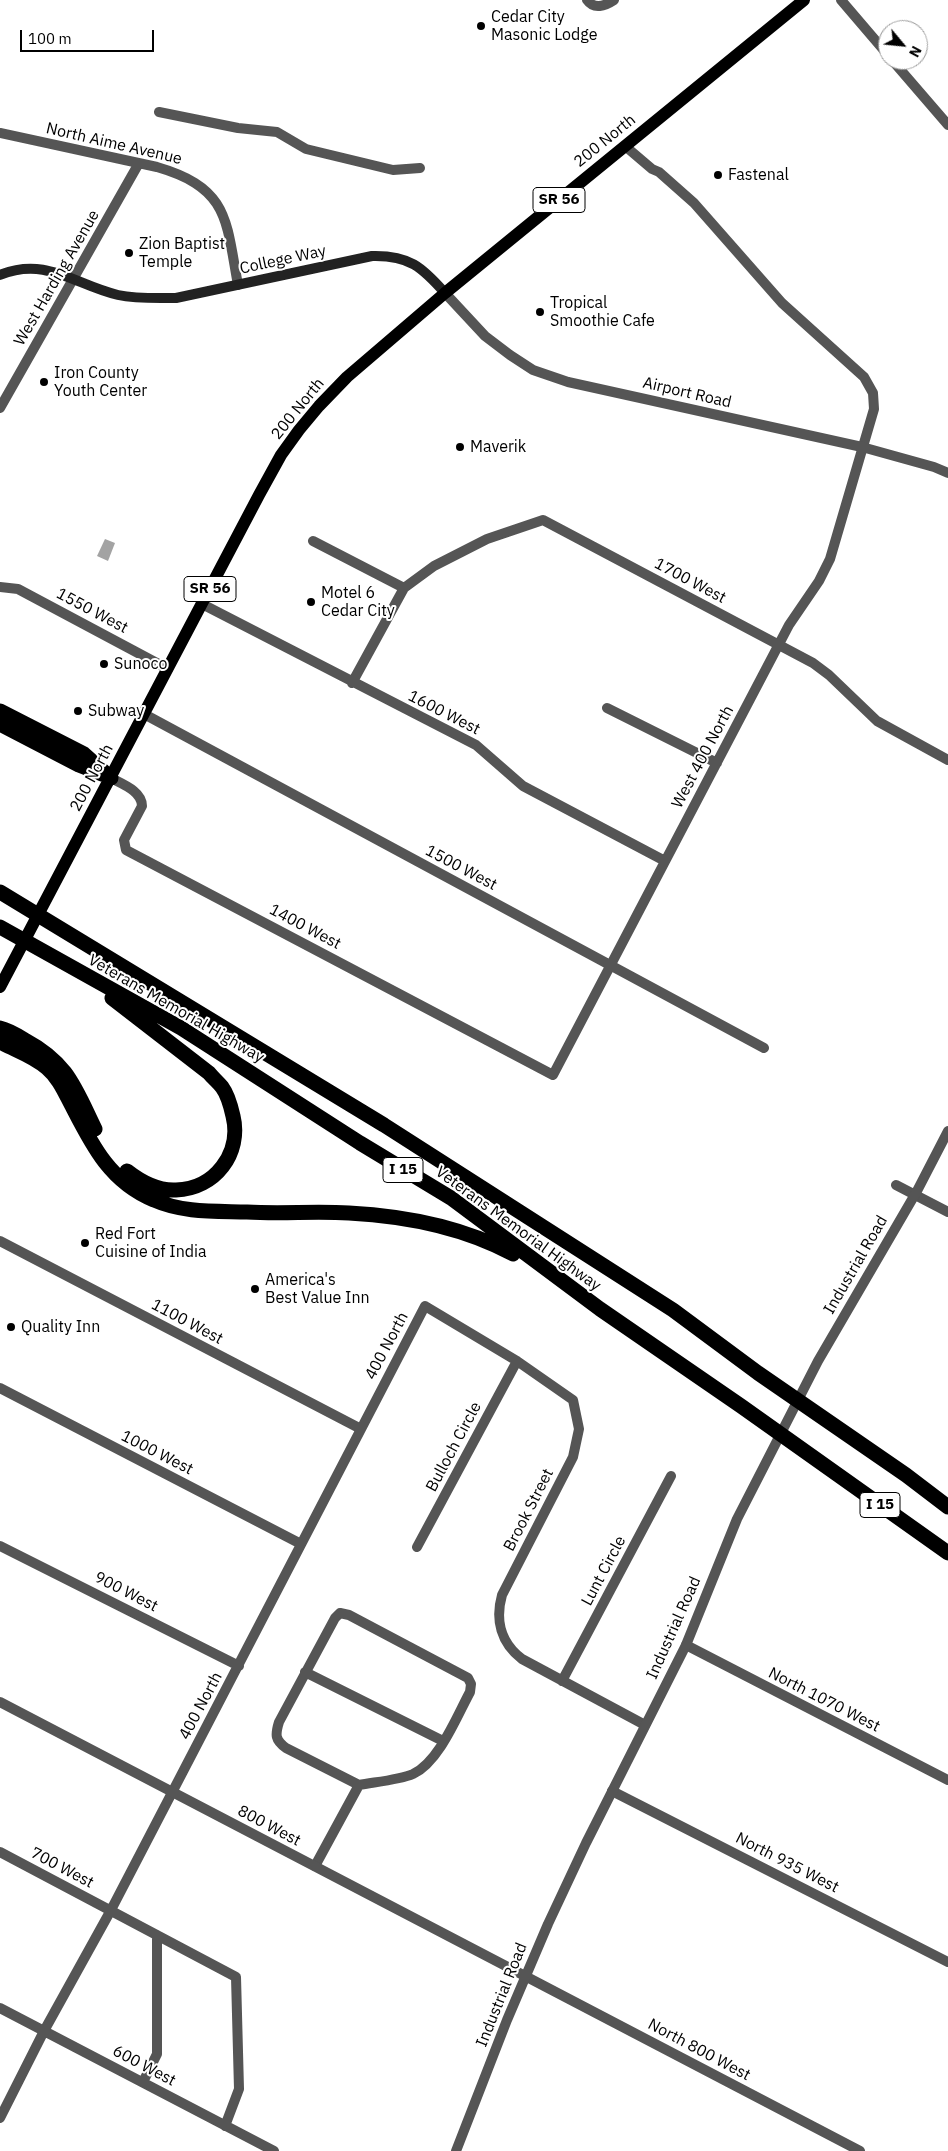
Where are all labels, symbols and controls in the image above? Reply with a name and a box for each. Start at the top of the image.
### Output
place label: Cedar City Masonic Lodge [491,7,597,45]
scale bar [22,20,156,52]
marker: Cedar City Masonic Lodge [475,20,487,32]
north arrow [878,20,928,70]
text: 100 m [28,29,72,48]
text: N [905,43,926,60]
street label: 200 North [570,110,640,172]
street label: North Aime Avenue [44,119,184,169]
place label: Fastenal [728,165,789,185]
marker: Fastenal [712,169,724,181]
road number: SR 56 [533,188,585,212]
street label: West Harding Avenue [10,207,104,349]
place label: Zion Baptist Temple [139,234,225,272]
street label: College Way [238,241,328,279]
marker: Zion Baptist Temple [123,247,135,259]
place label: Tropical Smoothie Cafe [550,293,655,331]
marker: Tropical Smoothie Cafe [534,306,546,318]
place label: Iron County Youth Center [54,363,147,401]
street label: Airport Road [641,373,733,413]
street label: 200 North [267,374,329,444]
marker: Iron County Youth Center [38,376,50,388]
place label: Maverik [470,437,526,457]
marker: Maverik [454,441,466,453]
street label: 1700 West [651,554,729,608]
road number: SR 56 [184,576,236,602]
place label: Motel 6 Cedar City [321,583,395,621]
street label: 1550 West [53,584,131,638]
marker: Motel 6 Cedar City [305,596,317,608]
place label: Sunoco [114,654,167,674]
marker: Sunoco [98,658,110,670]
street label: 1600 West [405,687,483,739]
place label: Subway [88,701,144,721]
street label: West 400 North [668,702,738,812]
marker: Subway [72,705,84,717]
street label: 200 North [66,741,118,815]
street label: 1500 West [422,841,500,895]
street label: 1400 West [266,900,344,954]
street label: Veterans Memorial Highway [85,951,267,1067]
road number: I 15 [383,1158,423,1182]
street label: Veterans Memorial Highway [431,1162,605,1296]
street label: Industrial Road [820,1212,892,1318]
place label: Red Fort Cuisine of India [95,1224,207,1262]
marker: Red Fort Cuisine of India [79,1237,91,1249]
place label: America's Best Value Inn [265,1270,370,1308]
marker: America's Best Value Inn [249,1283,261,1295]
street label: 1100 West [148,1295,226,1349]
street label: 400 North [361,1309,413,1383]
place label: Quality Inn [21,1317,100,1337]
marker: Quality Inn [5,1321,17,1333]
street label: Bulloch Circle [422,1399,486,1495]
street label: 1000 West [118,1427,196,1479]
street label: Brook Street [500,1465,558,1555]
road number: I 15 [860,1492,900,1518]
street label: Lunt Circle [578,1533,630,1609]
street label: 900 West [91,1568,161,1616]
street label: Industrial Road [643,1574,705,1682]
street label: North 1070 West [765,1664,883,1736]
street label: 400 North [175,1669,227,1743]
street label: 800 West [234,1801,304,1851]
street label: North 935 West [732,1829,842,1897]
street label: 700 West [27,1843,97,1893]
street label: Industrial Road [472,1940,532,2050]
street label: North 800 West [644,2015,754,2085]
street label: 600 West [109,2041,179,2091]

